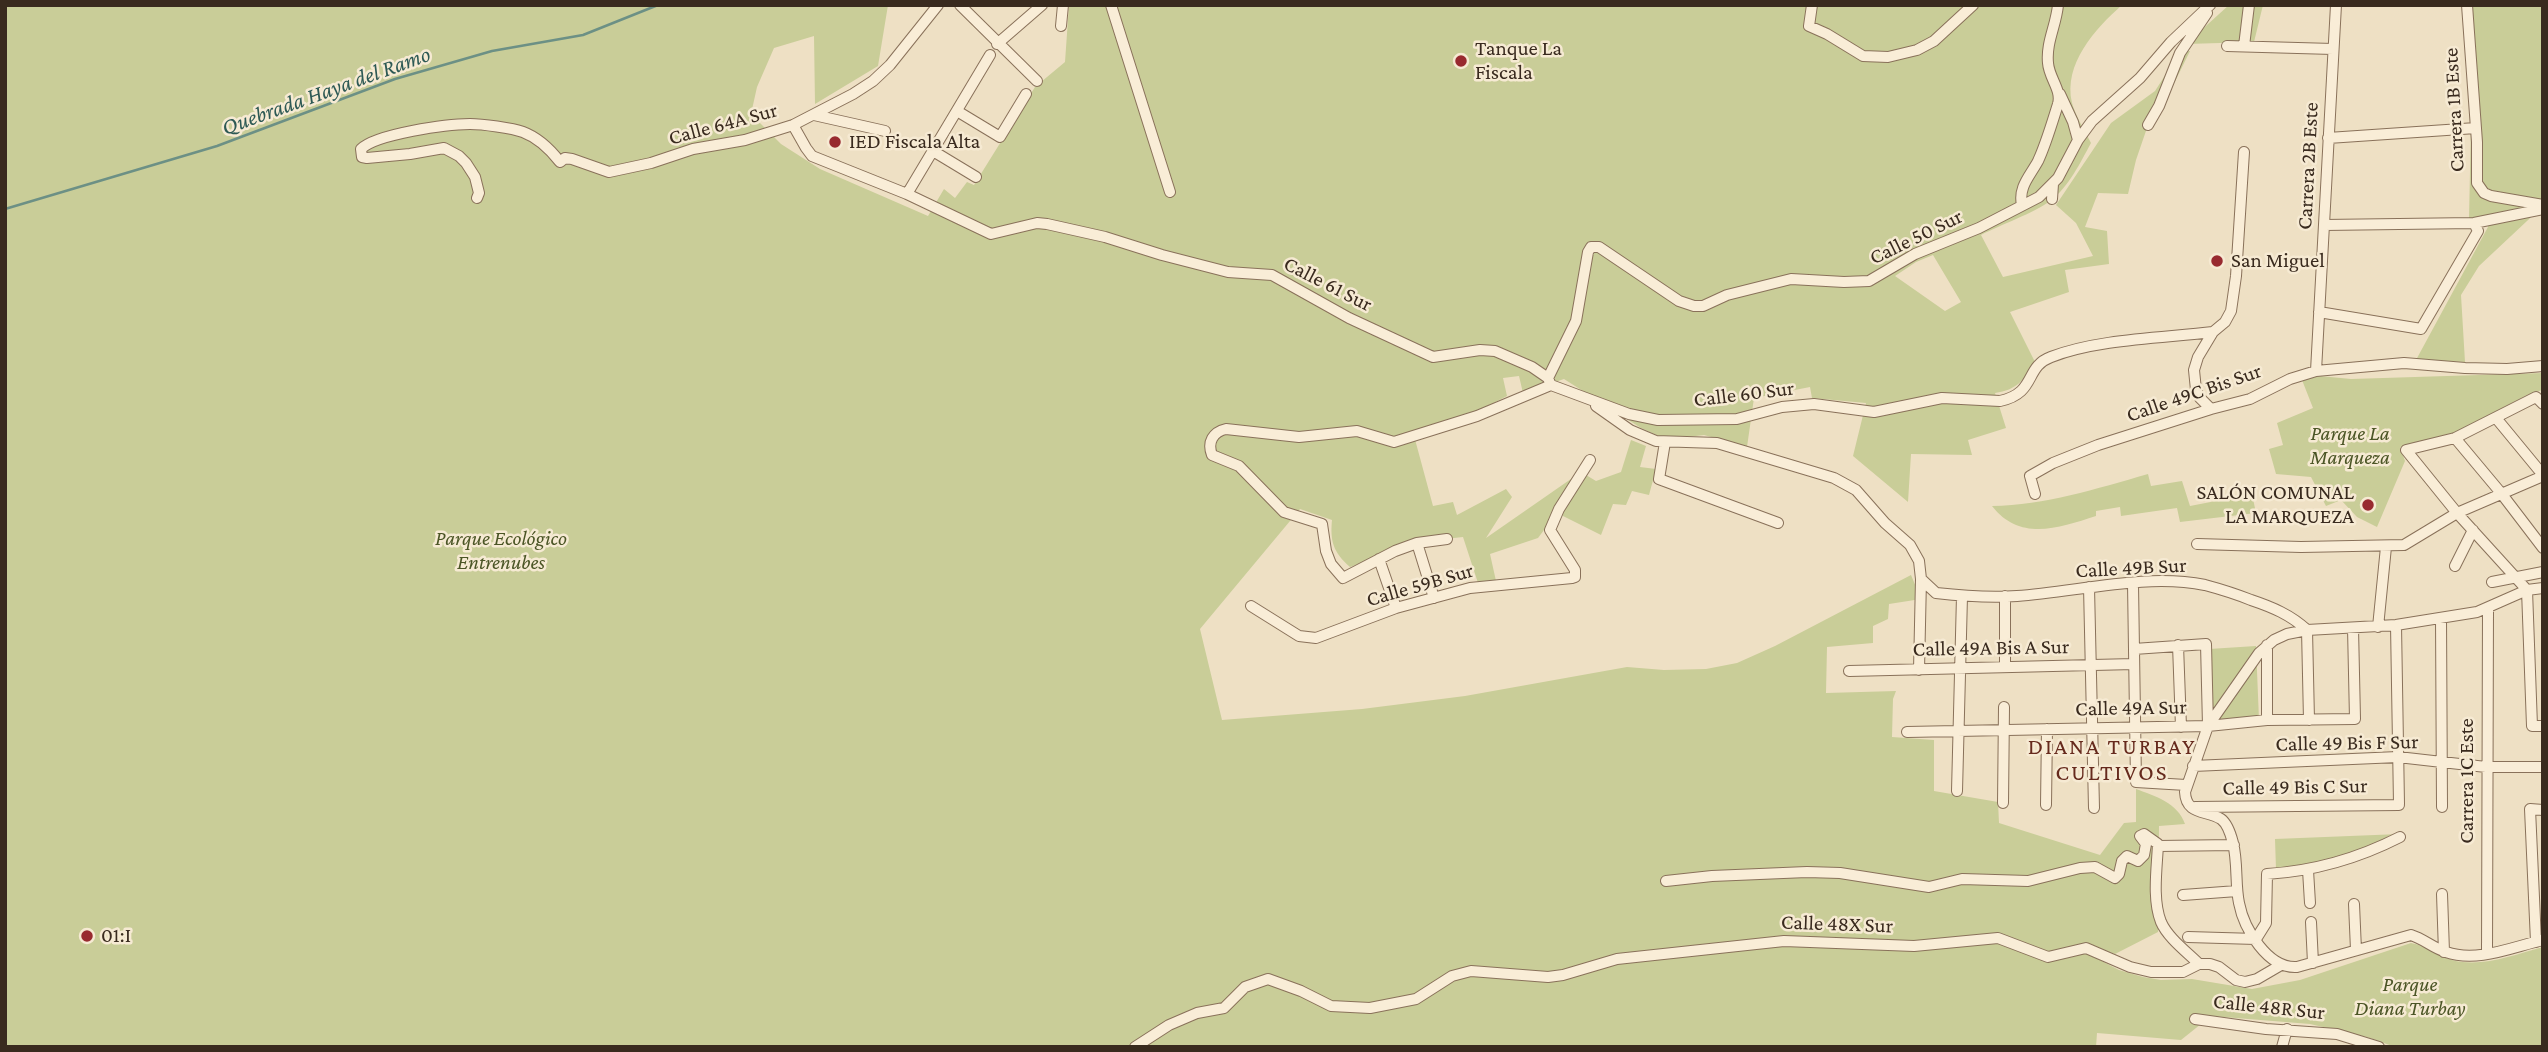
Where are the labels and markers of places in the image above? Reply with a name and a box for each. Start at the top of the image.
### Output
place label: Tanque La Fiscala [1475,36,1562,86]
marker: Tanque La Fiscala [1453,53,1469,69]
place label: IED Fiscala Alta [849,129,980,155]
marker: IED Fiscala Alta [827,134,843,150]
place label: San Miguel [2231,248,2325,274]
marker: San Miguel [2209,253,2225,269]
place label: SALÓN COMUNAL LA MARQUEZA [2196,480,2354,530]
marker: SALÓN COMUNAL LA MARQUEZA [2360,497,2376,513]
place label: 01:I [101,923,131,949]
marker: 01:I [79,928,95,944]

